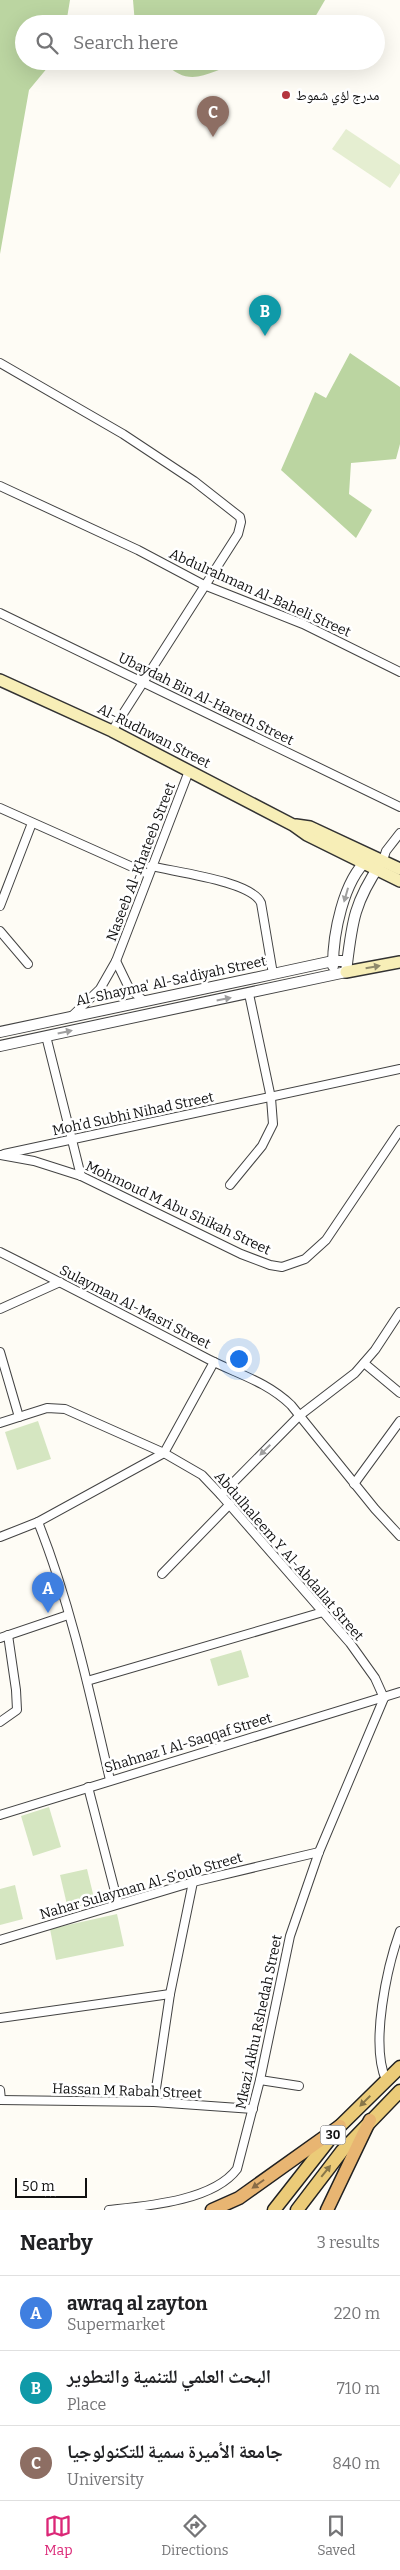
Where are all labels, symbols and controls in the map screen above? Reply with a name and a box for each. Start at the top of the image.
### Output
search box [15,15,385,70]
icon: search [33,29,61,57]
text: Search here [73,31,178,54]
place label: مدرج لؤي شموط [296,87,379,106]
marker: مدرج لؤي شموط [280,89,292,101]
pin: C [197,96,229,137]
pin: B [249,295,281,336]
street label: Abdulrahman Al-Baheli Street [167,545,353,641]
street label: Ubaydah Bin Al-Hareth Street [116,649,296,749]
street label: Al-Rudhwan Street [95,700,213,772]
street label: Naseeb Al-Khateeb Street [103,780,179,944]
one-way arrow [342,888,350,903]
street label: Al-Shayma' Al-Sa'diyah Street [74,952,268,1010]
one-way arrow [365,962,381,970]
one-way arrow [216,995,231,1003]
one-way arrow [57,1028,72,1036]
street label: Moh’d Subhi Nihad Street [51,1089,215,1139]
street label: Mohmoud M Abu Shikah Street [83,1158,273,1258]
street label: Sulayman Al-Masri Street [57,1261,213,1353]
your location [226,1346,252,1372]
one-way arrow [259,1444,271,1456]
street label: Abdulhaleem Y Al-Abdallat Street [211,1468,367,1644]
pin: A [32,1572,64,1613]
street label: Shahnaz I Al-Saqqaf Street [102,1709,274,1777]
street label: Nahar Sulayman Al-S’oub Street [38,1849,244,1923]
street label: Mkazi Akhu Rshedah Street [232,1933,286,2111]
street label: Hassan M Rabah Street [52,2080,202,2102]
one-way arrow [359,2095,371,2107]
road number: 30 [320,2126,346,2144]
one-way arrow [320,2165,331,2178]
scale bar [15,2175,88,2198]
text: 50 m [22,2178,55,2195]
one-way arrow [251,2179,264,2189]
text: Nearby [20,2230,93,2256]
text: 3 results [317,2233,380,2252]
text: awraq al zayton [67,2292,208,2315]
text: A [30,2304,42,2323]
text: 220 m [334,2304,380,2323]
text: Supermarket [67,2315,165,2334]
text: البحث العلمي للتنمية والتطوير [67,2365,271,2388]
text: B [31,2379,41,2398]
text: 710 m [337,2379,380,2398]
text: Place [67,2395,106,2414]
text: جامعة الأميرة سمية للتكنولوجيا [67,2440,283,2463]
text: C [31,2454,41,2473]
text: 840 m [332,2454,380,2473]
text: University [67,2470,144,2489]
tab: Map [44,2512,73,2559]
tab: Directions [161,2512,229,2559]
tab: Saved [317,2512,356,2559]

